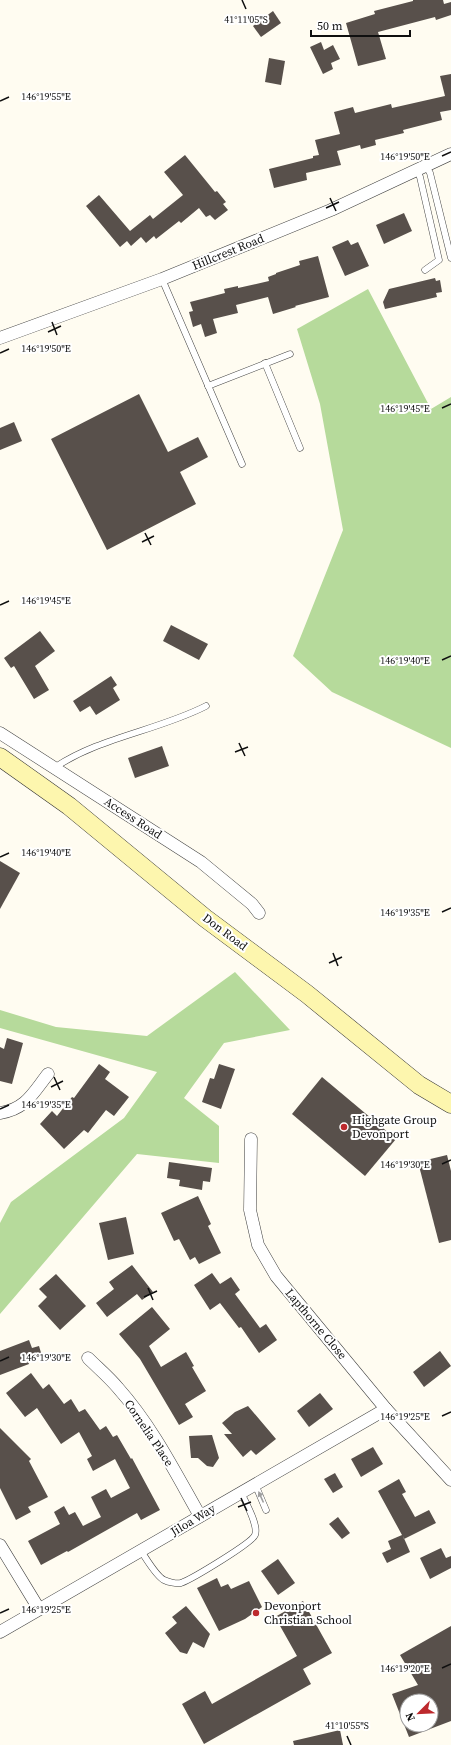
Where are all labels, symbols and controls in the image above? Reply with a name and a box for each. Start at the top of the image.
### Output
scale bar [311,12,410,38]
text: 41°11'05"S [224,13,268,26]
text: 50 m [317,18,343,34]
text: 146°19'55"E [21,90,71,103]
text: 146°19'50"E [380,150,430,163]
street label: Hillcrest Road [190,230,267,274]
text: 146°19'50"E [21,342,71,355]
text: 146°19'45"E [380,402,430,415]
text: 146°19'45"E [21,594,71,607]
text: 146°19'40"E [380,654,430,667]
street label: Access Road [101,793,165,843]
text: 146°19'40"E [21,846,71,859]
text: 146°19'35"E [380,906,430,919]
street label: Don Road [199,910,251,954]
text: 146°19'35"E [21,1098,71,1111]
place label: Highgate Group Devonport [352,1112,437,1142]
marker: Highgate Group Devonport [339,1122,349,1132]
text: 146°19'30"E [380,1158,430,1171]
street label: Lapthorne Close [282,1285,350,1363]
text: 146°19'30"E [21,1351,71,1364]
street label: Cornelia Place [121,1397,177,1469]
text: 146°19'25"E [380,1410,430,1423]
one-way arrow [257,1491,263,1503]
street label: Jiloa Way [167,1500,219,1540]
place label: Devonport Christian School [264,1598,352,1628]
text: 146°19'25"E [21,1603,71,1616]
marker: Devonport Christian School [251,1608,261,1618]
text: 146°19'20"E [380,1662,430,1675]
north arrow [399,1693,439,1733]
text: N [402,1710,419,1724]
text: 41°10'55"S [325,1719,369,1732]

